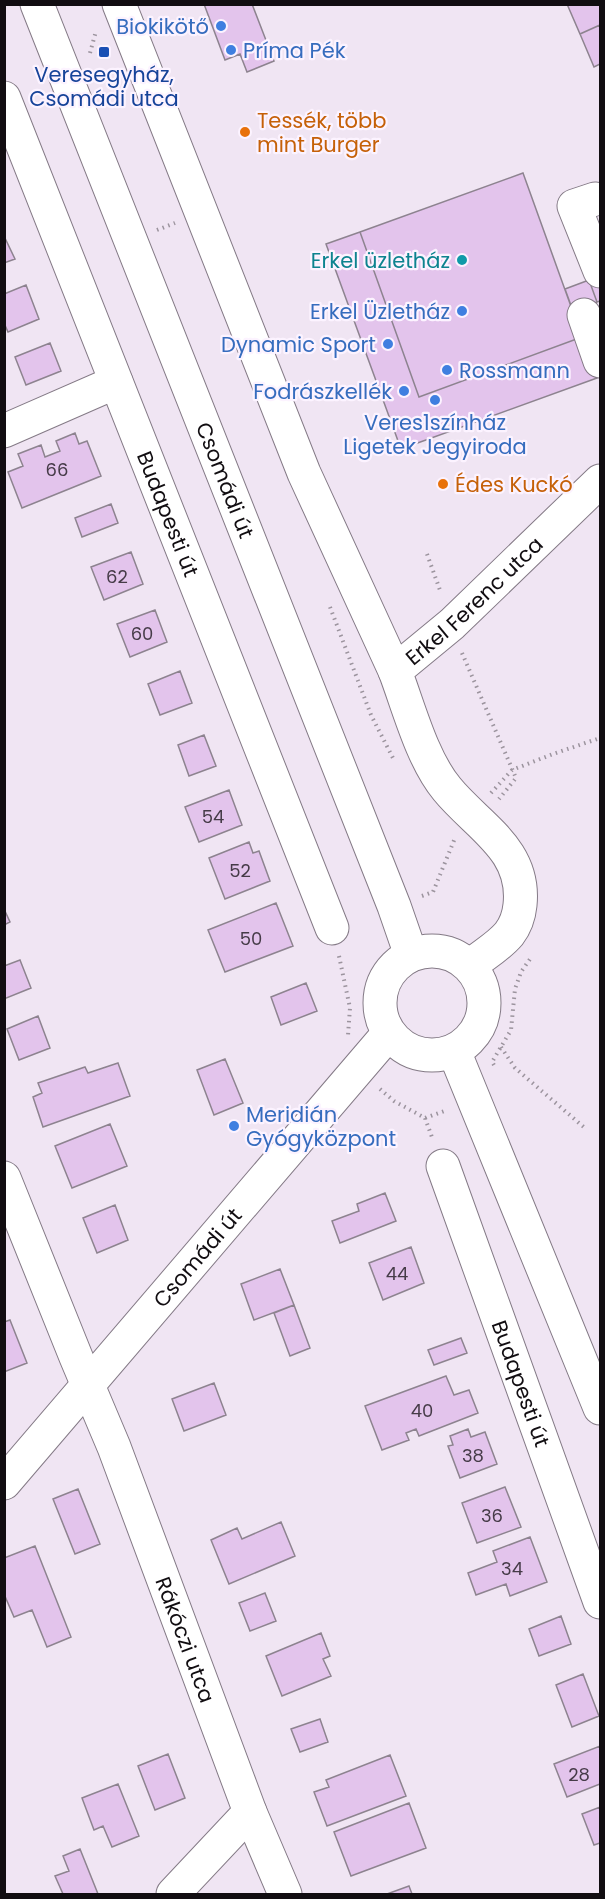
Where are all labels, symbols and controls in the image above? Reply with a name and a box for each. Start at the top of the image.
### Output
place label: Biokikötő [116,12,209,41]
marker: Biokikötő [214,19,228,33]
place label: Príma Pék [243,36,346,65]
marker: Príma Pék [224,43,238,57]
marker: Veresegyház, Csomádi utca [97,45,111,59]
place label: Veresegyház, Csomádi utca [29,60,179,113]
place label: Tessék, több mint Burger [257,106,386,159]
marker: Tessék, több mint Burger [238,125,252,139]
place label: Erkel üzletház [311,246,450,275]
marker: Erkel üzletház [455,253,469,267]
place label: Erkel Üzletház [310,297,450,326]
marker: Erkel Üzletház [455,304,469,318]
place label: Dynamic Sport [221,330,376,359]
marker: Dynamic Sport [381,337,395,351]
place label: Rossmann [459,356,570,385]
marker: Rossmann [440,363,454,377]
place label: Fodrászkellék [253,377,392,406]
marker: Fodrászkellék [397,384,411,398]
marker: Veres1színház Ligetek Jegyiroda [428,393,442,407]
place label: Veres1színház Ligetek Jegyiroda [343,408,527,461]
street label: Csomádi út [189,418,261,542]
street label: Budapesti út [130,447,206,581]
house number: 66 [46,457,68,482]
place label: Édes Kuckó [455,470,573,499]
marker: Édes Kuckó [436,477,450,491]
street label: Erkel Ferenc utca [399,530,549,671]
house number: 62 [106,564,128,589]
house number: 60 [131,621,153,646]
house number: 54 [202,804,224,829]
house number: 52 [229,858,251,883]
house number: 50 [240,926,262,951]
place label: Meridián Gyógyközpont [246,1100,396,1153]
marker: Meridián Gyógyközpont [227,1119,241,1133]
street label: Csomádi út [146,1201,248,1313]
house number: 44 [386,1261,408,1286]
street label: Budapesti út [485,1316,557,1451]
house number: 40 [411,1398,433,1423]
house number: 38 [462,1443,484,1468]
house number: 36 [481,1503,503,1528]
house number: 34 [501,1556,523,1581]
street label: Rákóczi utca [149,1572,222,1707]
house number: 28 [568,1762,590,1787]

